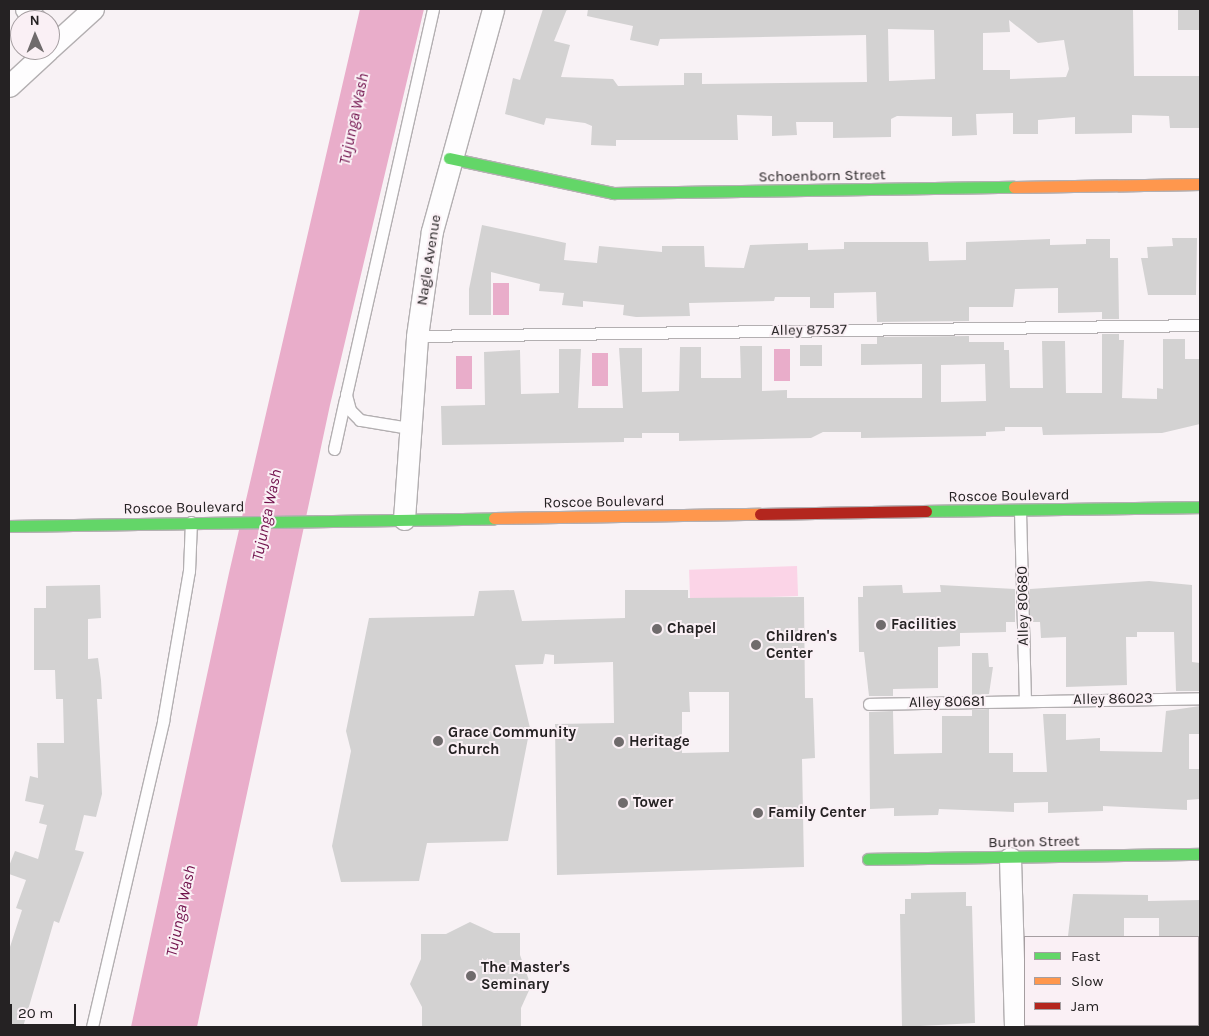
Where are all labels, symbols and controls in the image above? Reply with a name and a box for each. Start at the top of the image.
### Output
north arrow [10,10,60,60]
text: N [30,12,40,29]
water label: Tujunga Wash [335,71,373,167]
street label: Schoenborn Street [758,166,886,186]
street label: Nagle Avenue [413,213,445,307]
street label: Alley 87537 [771,320,847,340]
water label: Tujunga Wash [248,467,286,563]
street label: Roscoe Boulevard [948,486,1070,506]
street label: Roscoe Boulevard [543,492,665,512]
street label: Roscoe Boulevard [123,498,245,518]
street label: Alley 80680 [1013,566,1033,646]
place label: Facilities [891,616,957,634]
marker: Facilities [875,619,887,631]
place label: Chapel [667,620,716,638]
marker: Chapel [651,623,663,635]
place label: Children's Center [766,627,837,662]
marker: Children's Center [750,639,762,651]
street label: Alley 86023 [1073,689,1153,709]
street label: Alley 80681 [909,692,985,712]
place label: Grace Community Church [448,723,576,758]
place label: Heritage [629,733,690,751]
marker: Grace Community Church [432,735,444,747]
marker: Heritage [613,736,625,748]
place label: Tower [633,794,673,812]
marker: Tower [617,797,629,809]
place label: Family Center [768,804,866,822]
marker: Family Center [752,807,764,819]
street label: Burton Street [988,832,1080,852]
water label: Tujunga Wash [162,863,200,959]
legend [1024,936,1199,1026]
text: Fast [1071,947,1100,965]
place label: The Master's Seminary [481,958,570,993]
marker: The Master's Seminary [465,970,477,982]
text: Slow [1071,972,1103,990]
scale bar [12,994,79,1026]
text: Jam [1071,997,1099,1015]
text: 20 m [18,1004,53,1022]

